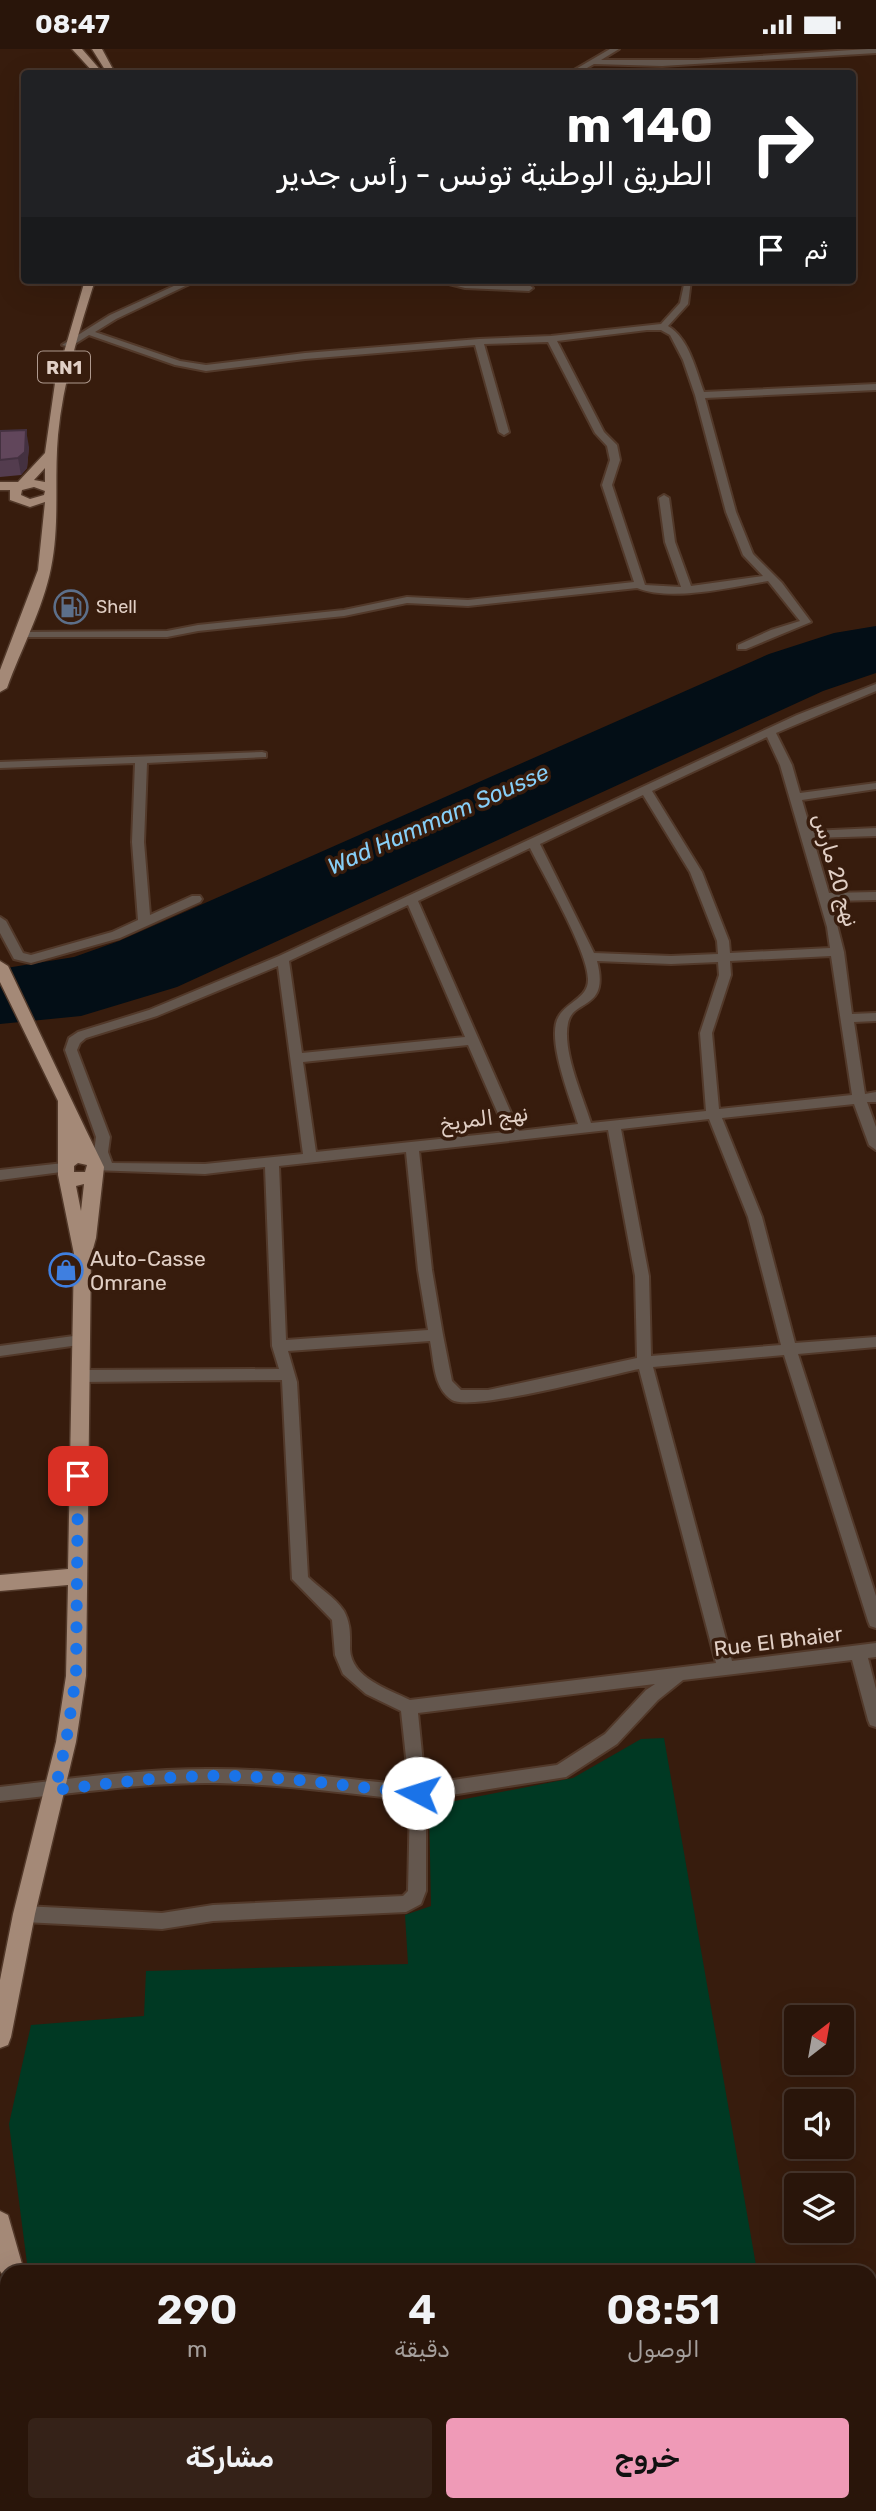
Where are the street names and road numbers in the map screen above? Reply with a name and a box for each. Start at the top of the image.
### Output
road number: RN1 [38,351,90,383]
street label: نهج 20 مارس [806,810,864,930]
street label: نهج المريخ [438,1100,530,1138]
street label: Rue El Bhaier [712,1621,844,1661]

